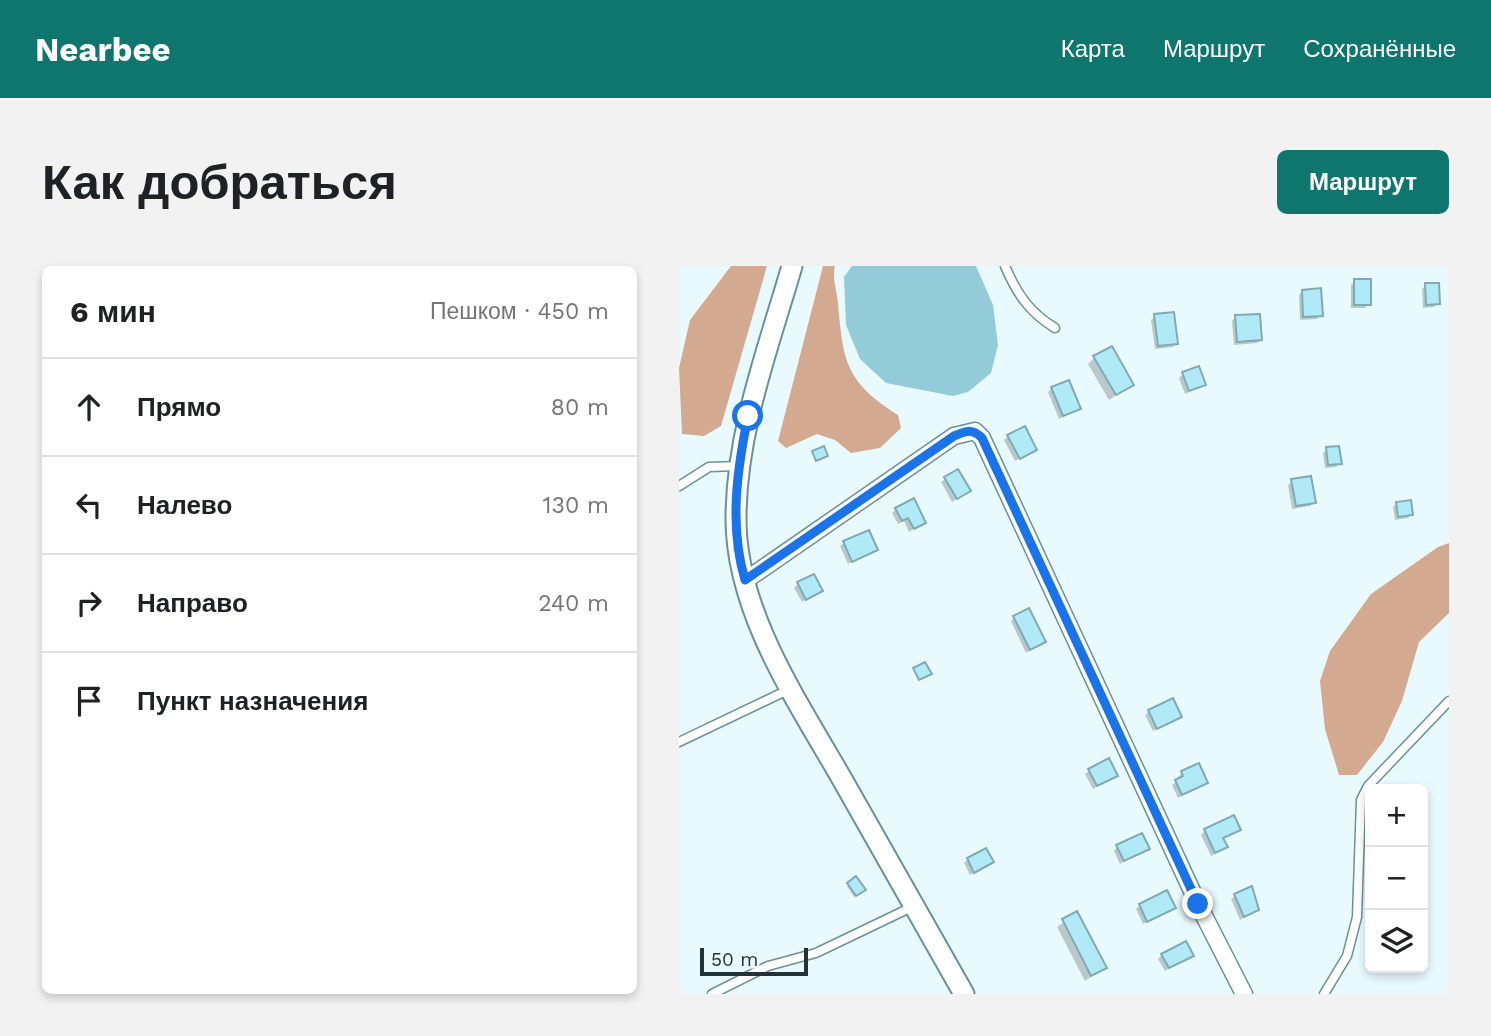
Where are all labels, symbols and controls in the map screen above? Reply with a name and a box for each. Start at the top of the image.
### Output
text: Nearbee [35,30,171,69]
text: Карта [1061,35,1125,63]
text: Маршрут [1163,35,1265,63]
text: Сохранённые [1303,35,1456,63]
button: Маршрут [1277,150,1449,214]
text: Как добраться [42,153,397,211]
text: 6 мин [70,294,156,329]
text: Пешком · 450 m [430,298,609,325]
icon: ahead [70,388,108,426]
text: Прямо [137,392,221,422]
text: 80 m [551,394,609,421]
route start [732,400,763,431]
icon: left [70,486,108,524]
text: Налево [137,490,232,520]
text: 130 m [543,492,609,519]
icon: right [70,584,108,622]
text: Направо [137,588,248,618]
text: 240 m [538,590,609,617]
icon: arrive [70,682,108,720]
text: Пункт назначения [137,686,368,716]
map controls [1365,784,1428,973]
button: + [1365,784,1428,847]
button: − [1365,847,1428,910]
route end [1182,888,1213,919]
button: layers [1365,910,1428,973]
scale bar [700,945,809,977]
text: 50 m [711,948,758,971]

